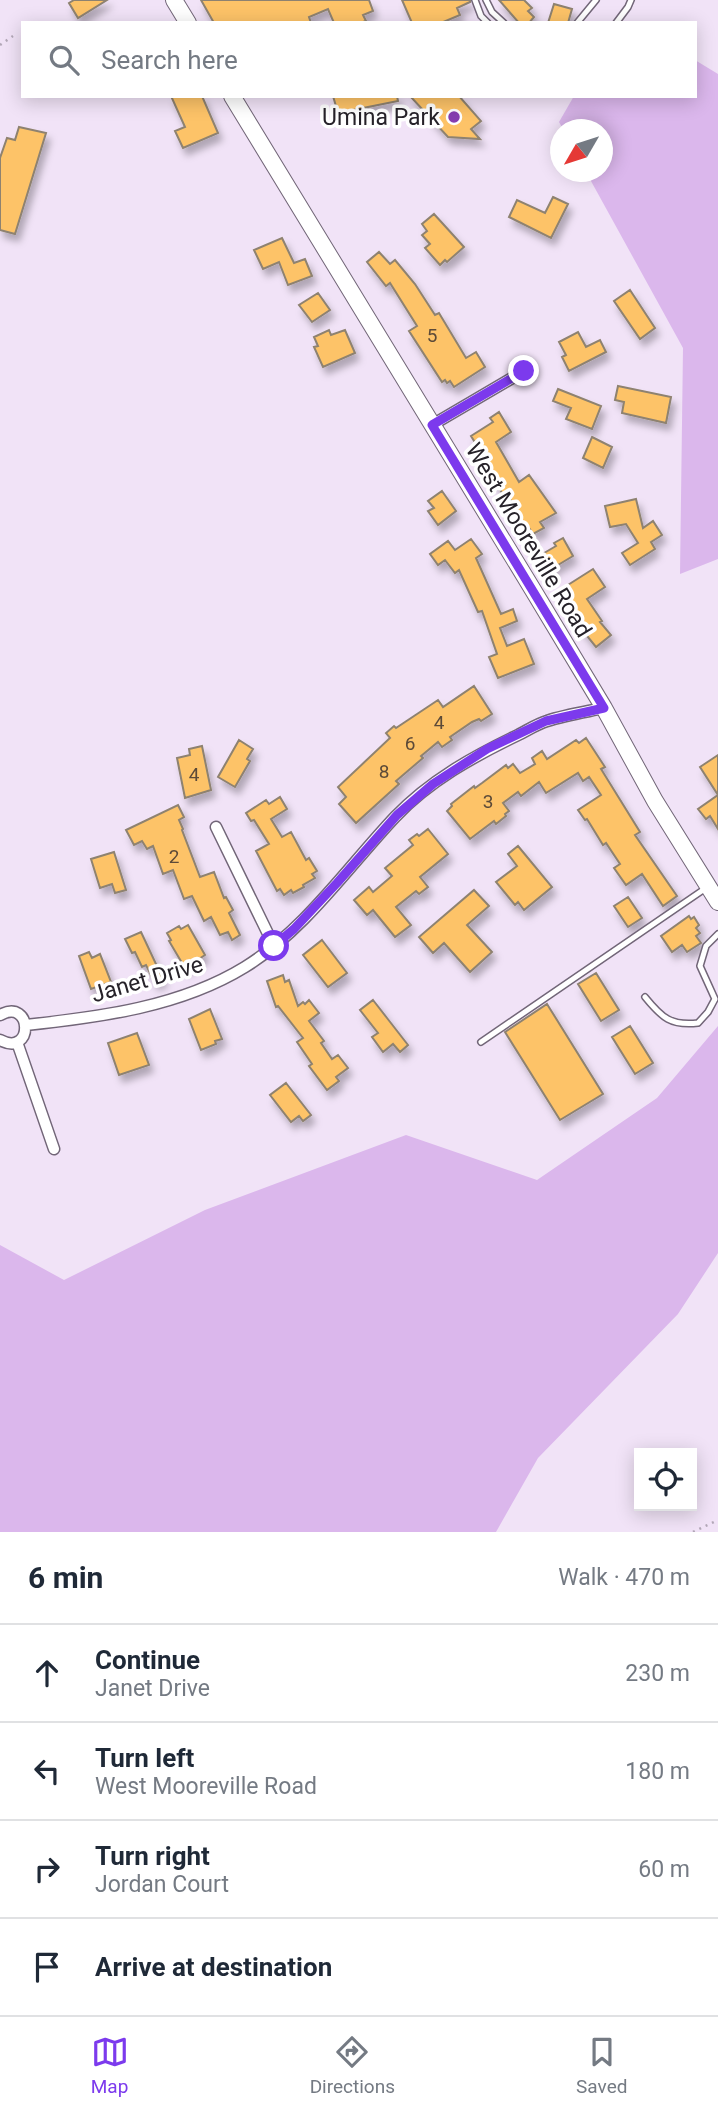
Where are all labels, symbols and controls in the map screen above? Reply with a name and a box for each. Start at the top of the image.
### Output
search box [21,21,697,98]
icon: search [45,41,83,79]
text: Search here [101,45,238,75]
place label: Umina Park [322,104,440,131]
marker: Umina Park [446,109,462,125]
north arrow [550,119,613,182]
house number: 5 [427,324,437,347]
route end [508,355,539,386]
street label: West Mooreville Road [460,438,597,642]
house number: 4 [434,711,445,734]
house number: 6 [405,732,415,755]
house number: 8 [379,760,389,783]
house number: 4 [189,763,200,786]
house number: 3 [483,790,493,813]
house number: 2 [169,845,179,868]
route start [258,930,289,961]
street label: Janet Drive [88,951,206,1008]
map controls [634,1448,697,1511]
button: locate [634,1448,697,1511]
text: 6 min [28,1560,103,1595]
text: Walk · 470 m [558,1564,690,1591]
text: Continue [95,1645,200,1675]
icon: ahead [28,1654,66,1692]
text: 230 m [625,1660,690,1687]
text: Janet Drive [95,1675,210,1702]
text: Turn left [95,1743,194,1773]
icon: left [28,1752,66,1790]
text: 180 m [625,1758,690,1785]
text: West Mooreville Road [95,1773,317,1800]
text: Turn right [95,1841,210,1871]
icon: right [28,1850,66,1888]
text: 60 m [638,1856,690,1883]
text: Jordan Court [95,1871,229,1898]
icon: arrive [28,1948,66,1986]
text: Arrive at destination [95,1952,332,1982]
tab: Map [91,2033,129,2098]
tab: Directions [310,2033,395,2098]
tab: Saved [576,2033,627,2098]

